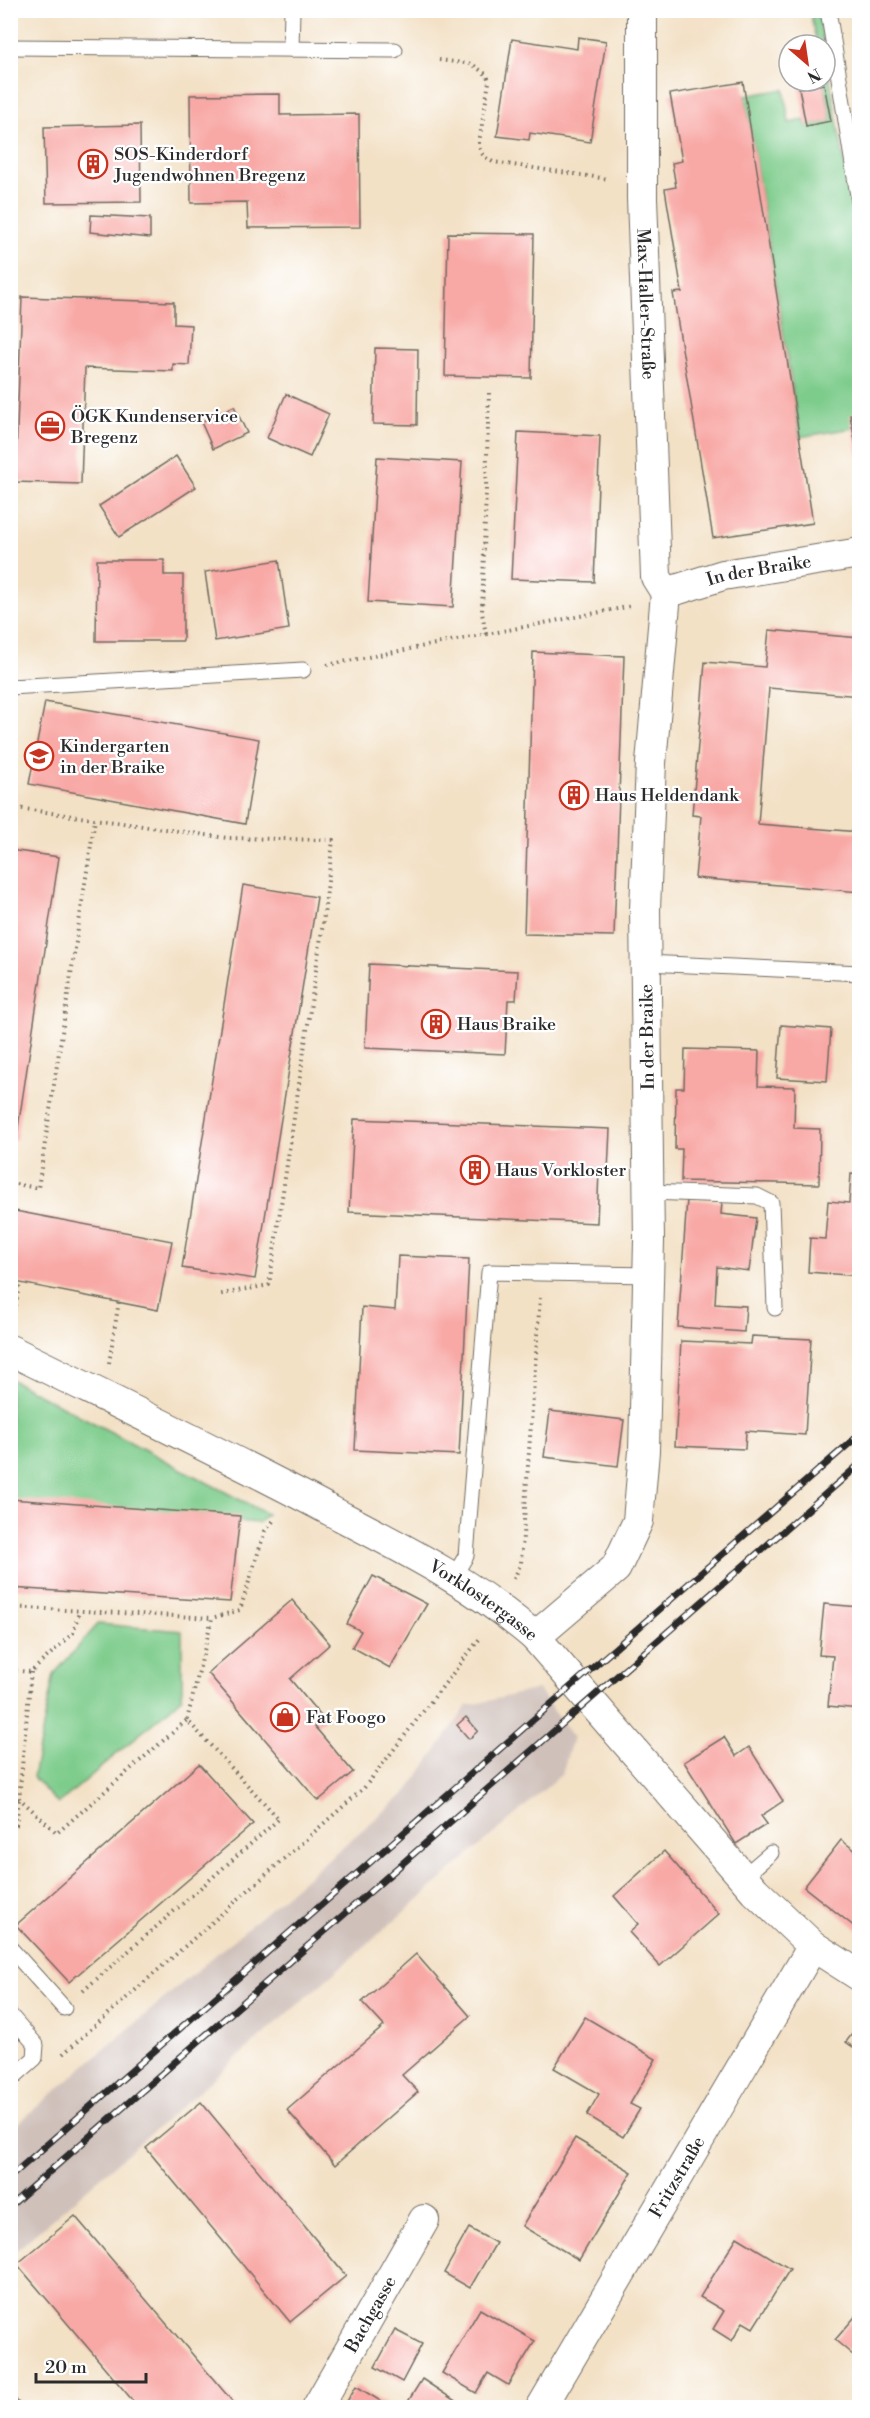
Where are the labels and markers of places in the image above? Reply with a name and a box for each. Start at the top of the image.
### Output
place label: SOS-Kinderdorf Jugendwohnen Bregenz [113,143,306,187]
building icon: SOS-Kinderdorf Jugendwohnen Bregenz [77,148,109,180]
place label: ÖGK Kundenservice Bregenz [70,405,238,449]
office icon: ÖGK Kundenservice Bregenz [34,410,66,442]
place label: Kindergarten in der Braike [60,735,170,779]
school or university icon: Kindergarten in der Braike [23,740,55,772]
building icon: Haus Heldendank [558,779,590,811]
place label: Haus Heldendank [595,784,740,807]
building icon: Haus Braike [420,1008,452,1040]
place label: Haus Braike [457,1013,556,1036]
building icon: Haus Vorkloster [459,1154,491,1186]
place label: Haus Vorkloster [496,1159,627,1182]
shop icon: Fat Foogo [269,1701,301,1733]
place label: Fat Foogo [306,1706,386,1729]

